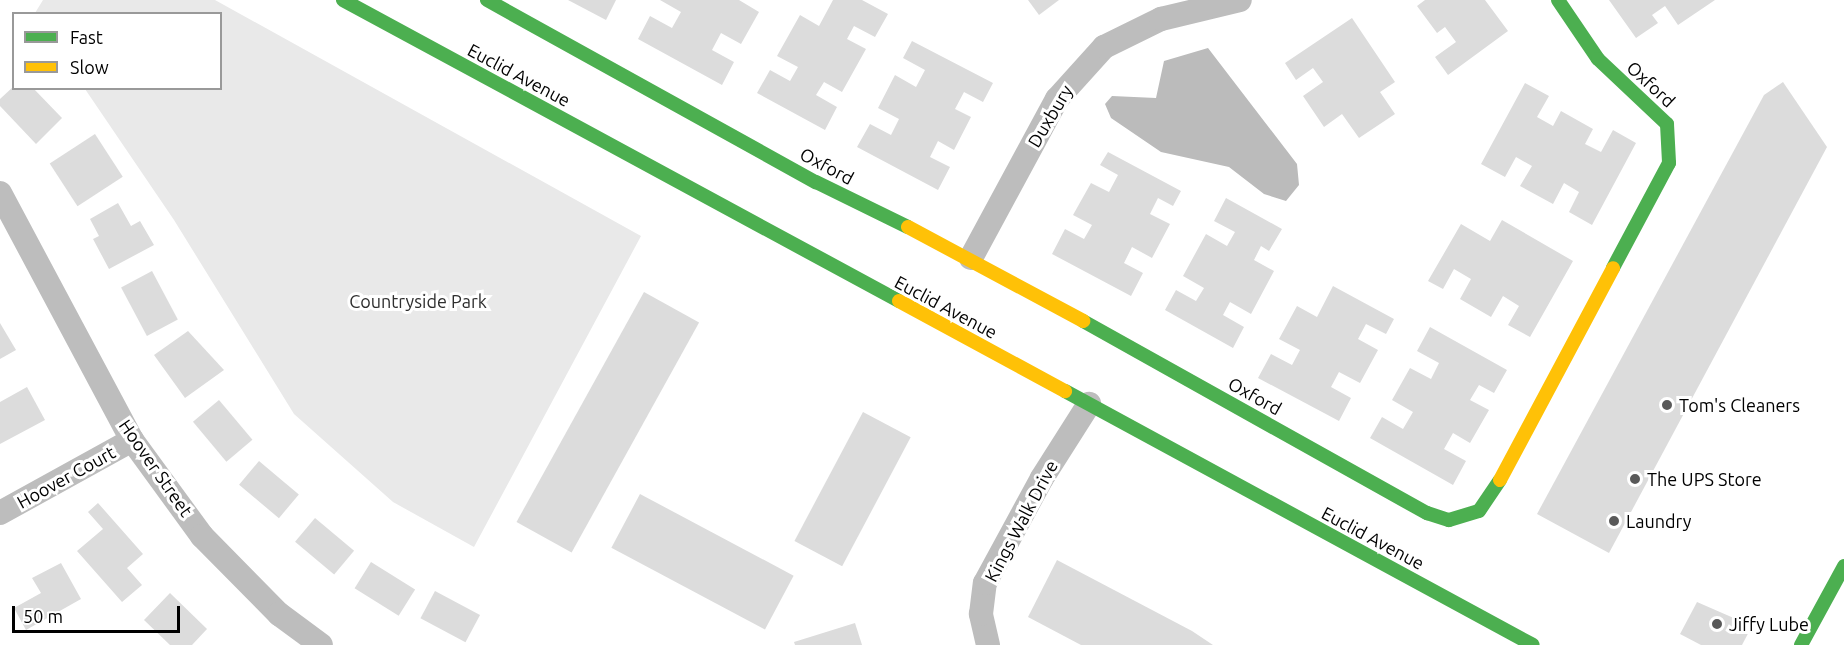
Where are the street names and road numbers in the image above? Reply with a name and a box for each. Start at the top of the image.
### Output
street label: Euclid Avenue [464,39,574,111]
street label: Oxford [1623,56,1679,112]
street label: Duxbury [1023,81,1077,151]
street label: Oxford [796,143,858,189]
street label: Euclid Avenue [891,271,1001,343]
street label: Oxford [1225,373,1285,419]
street label: Hoover Street [115,415,197,521]
street label: Hoover Court [13,441,119,513]
street label: Kings Walk Drive [980,457,1062,585]
street label: Euclid Avenue [1318,502,1428,574]

